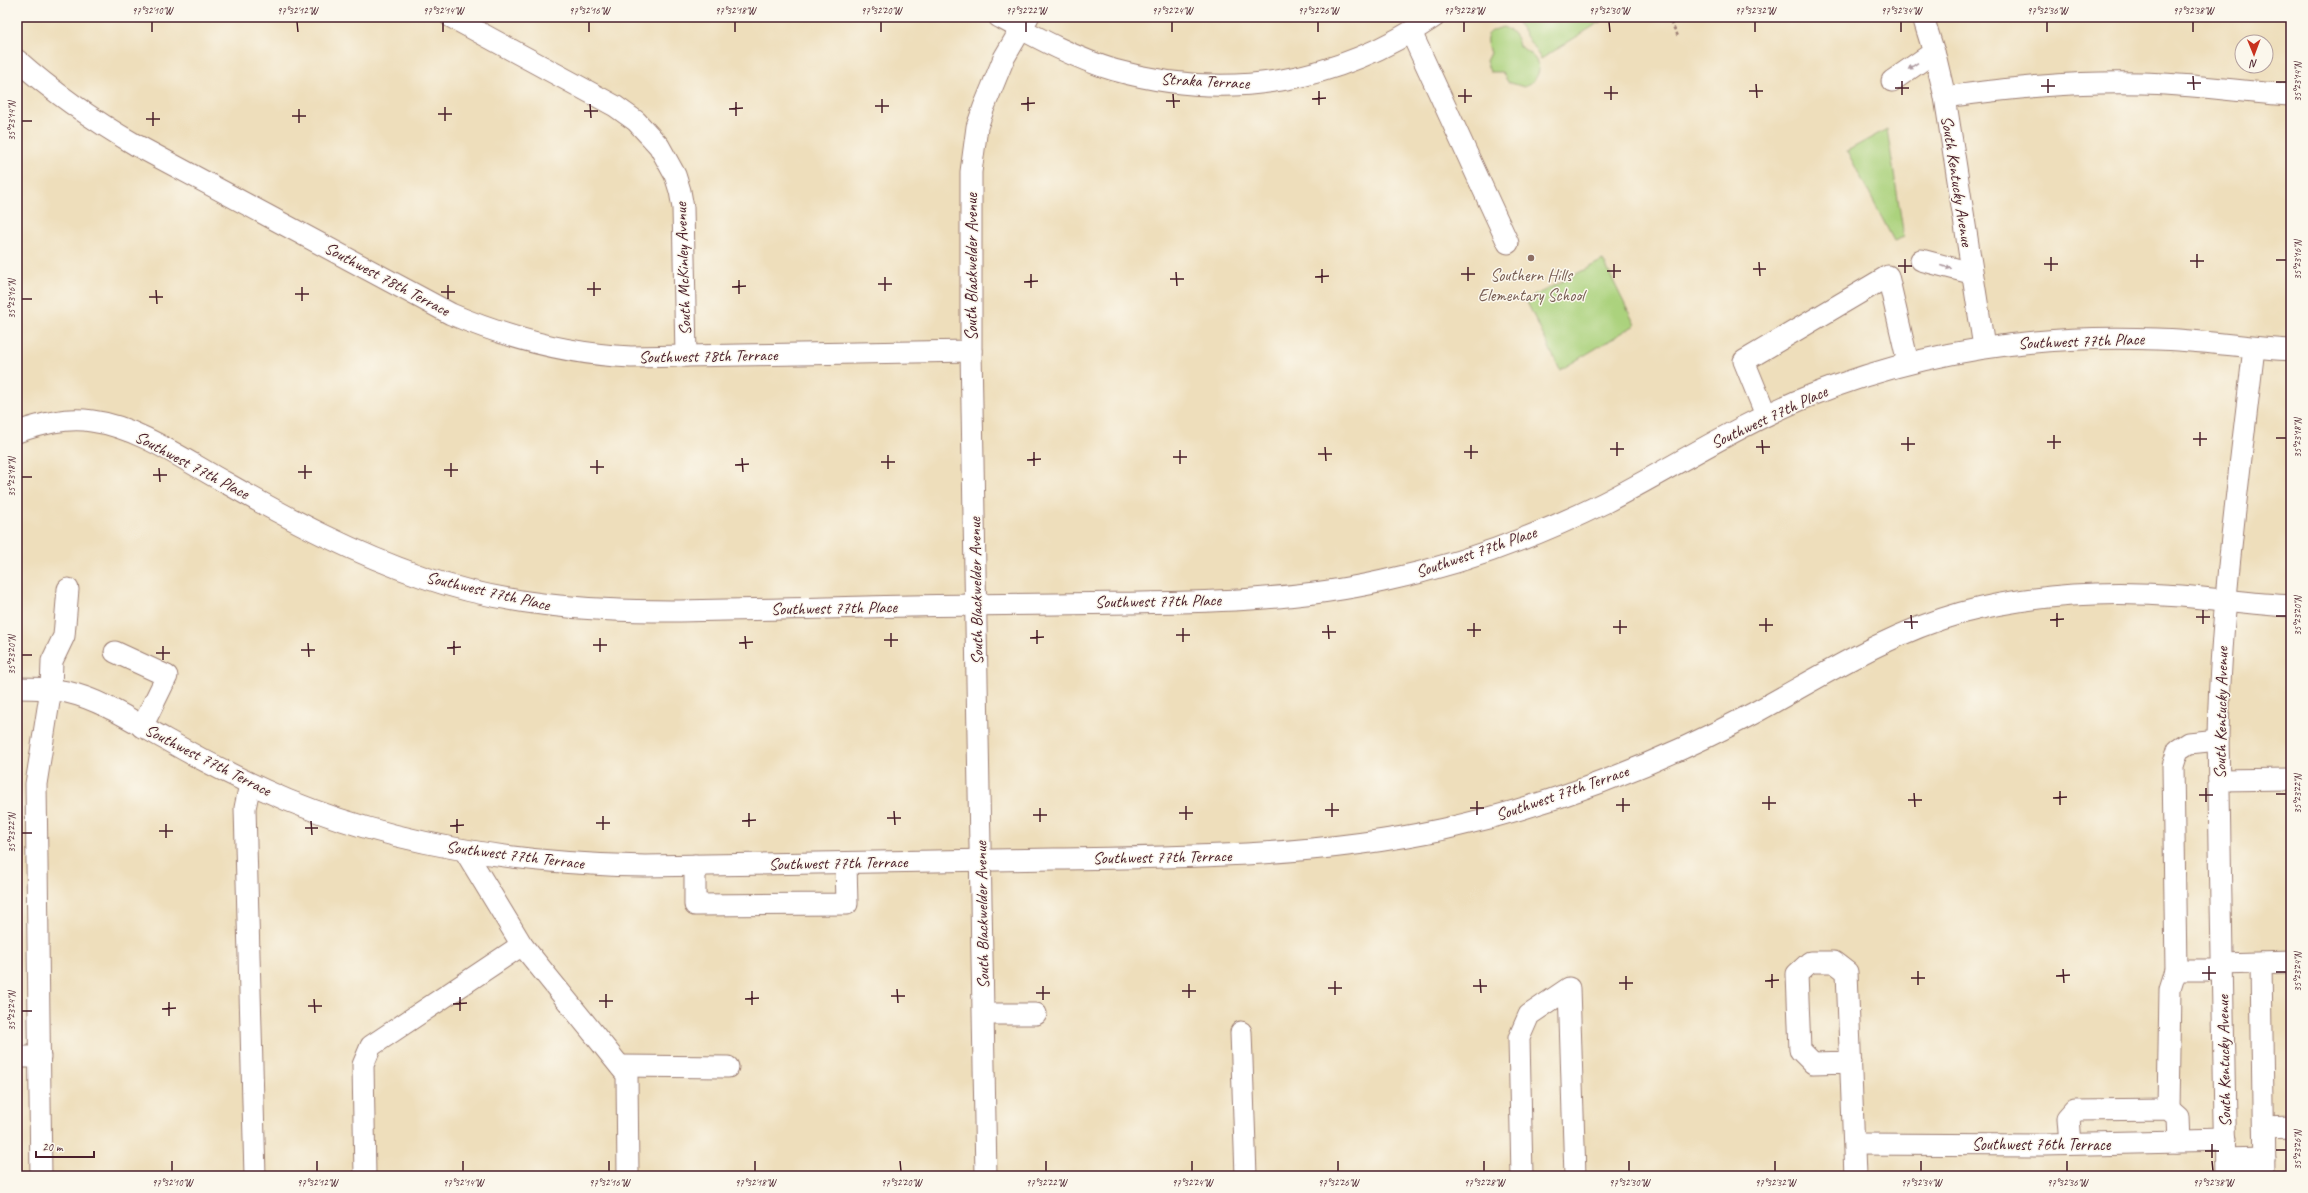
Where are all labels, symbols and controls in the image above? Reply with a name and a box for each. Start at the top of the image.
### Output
text: 97°32'10"W [132,4,174,17]
text: 97°32'12"W [277,4,319,17]
text: 97°32'14"W [423,4,465,17]
text: 97°32'16"W [569,4,611,17]
text: 97°32'18"W [715,4,757,17]
text: 97°32'20"W [861,4,903,17]
text: 97°32'22"W [1006,4,1048,17]
text: 97°32'24"W [1152,4,1194,17]
text: 97°32'26"W [1298,4,1340,17]
text: 97°32'28"W [1444,4,1486,17]
text: 97°32'30"W [1589,4,1631,17]
text: 97°32'32"W [1735,4,1777,17]
text: 97°32'34"W [1881,4,1923,17]
text: 97°32'36"W [2027,4,2069,17]
text: 97°32'38"W [2173,4,2215,17]
north arrow [2234,34,2274,74]
text: N [2248,57,2258,71]
text: 35°23'14"N [2291,60,2304,102]
one-way arrow [1908,62,1918,70]
street label: Straka Terrace [1160,68,1251,94]
text: 35°23'14"N [5,99,18,141]
street label: South Kentucky Avenue [1936,114,1978,249]
street label: South Blackwelder Avenue [961,192,982,341]
street label: South McKinley Avenue [670,201,696,336]
street label: Southwest 78th Terrace [321,237,454,322]
text: 35°23'16"N [2291,238,2304,280]
marker: Southern Hills Elementary School [1526,253,1536,263]
one-way arrow [1940,264,1952,270]
place label: Southern Hills Elementary School [1478,265,1587,306]
text: 35°23'16"N [5,277,18,319]
street label: Southwest 77th Place [2018,328,2146,354]
street label: Southwest 78th Terrace [638,344,779,368]
street label: Southwest 77th Place [1707,380,1832,453]
text: 35°23'18"N [2291,416,2304,458]
street label: Southwest 77th Place [131,426,254,505]
text: 35°23'18"N [5,455,18,497]
street label: South Blackwelder Avenue [964,516,988,665]
street label: Southwest 77th Place [1413,521,1540,582]
street label: Southwest 77th Place [424,567,553,616]
street label: Southwest 77th Place [1095,589,1223,613]
text: 35°23'20"N [2291,594,2304,636]
street label: Southwest 77th Place [771,596,899,620]
text: 35°23'20"N [5,633,18,675]
street label: South Kentucky Avenue [2209,645,2233,779]
street label: Southwest 77th Terrace [141,719,276,802]
street label: Southwest 77th Terrace [1493,760,1632,826]
text: 35°23'22"N [2291,772,2304,814]
text: 35°23'22"N [5,811,18,853]
street label: Southwest 77th Terrace [445,836,587,874]
street label: South Blackwelder Avenue [970,840,994,989]
street label: Southwest 77th Terrace [1092,845,1233,869]
street label: Southwest 77th Terrace [768,851,909,875]
text: 35°23'24"N [2291,950,2304,992]
text: 35°23'24"N [5,989,18,1031]
street label: South Kentucky Avenue [2212,993,2236,1127]
text: 35°23'26"N [2291,1128,2304,1170]
scale bar [36,1133,94,1159]
street label: Southwest 76th Terrace [1972,1134,2112,1155]
text: 20 m [42,1139,64,1155]
text: 97°32'10"W [152,1176,194,1189]
text: 97°32'12"W [297,1176,339,1189]
text: 97°32'14"W [443,1176,485,1189]
text: 97°32'16"W [589,1176,631,1189]
text: 97°32'18"W [735,1176,777,1189]
text: 97°32'20"W [881,1176,923,1189]
text: 97°32'22"W [1026,1176,1068,1189]
text: 97°32'24"W [1172,1176,1214,1189]
text: 97°32'26"W [1318,1176,1360,1189]
text: 97°32'28"W [1464,1176,1506,1189]
text: 97°32'30"W [1609,1176,1651,1189]
text: 97°32'32"W [1755,1176,1797,1189]
text: 97°32'34"W [1901,1176,1943,1189]
text: 97°32'36"W [2047,1176,2089,1189]
text: 97°32'38"W [2193,1176,2235,1189]

